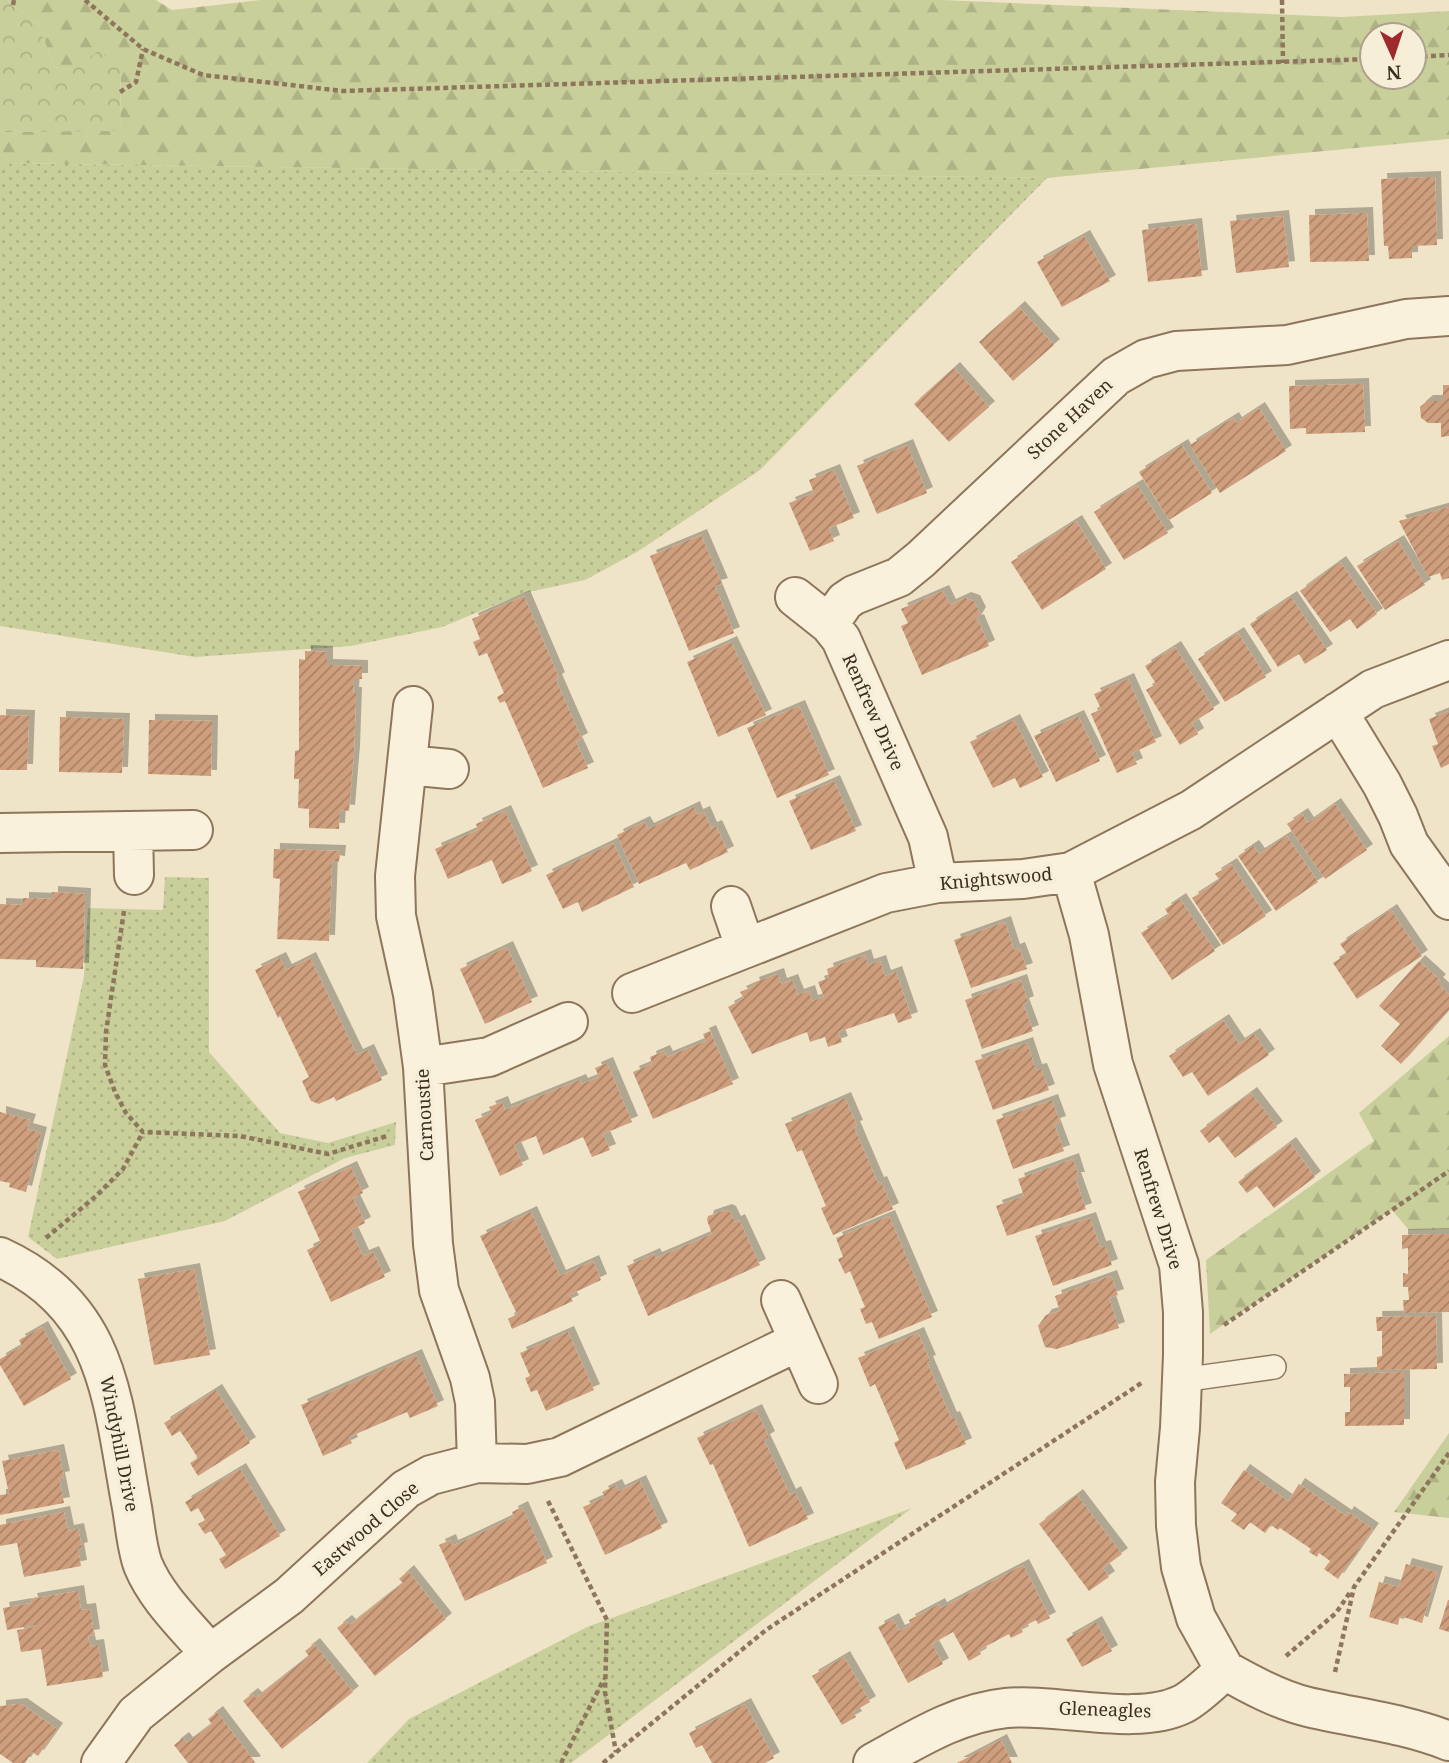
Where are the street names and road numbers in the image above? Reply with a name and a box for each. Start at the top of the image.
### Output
street label: Stone Haven [1021,372,1117,464]
street label: Renfrew Drive [837,649,910,774]
street label: Knightswood [939,861,1053,895]
street label: Carnoustie [410,1068,438,1162]
street label: Renfrew Drive [1129,1145,1189,1272]
street label: Windyhill Drive [95,1374,145,1514]
street label: Eastwood Close [307,1476,423,1581]
street label: Gleneagles [1058,1695,1152,1723]

